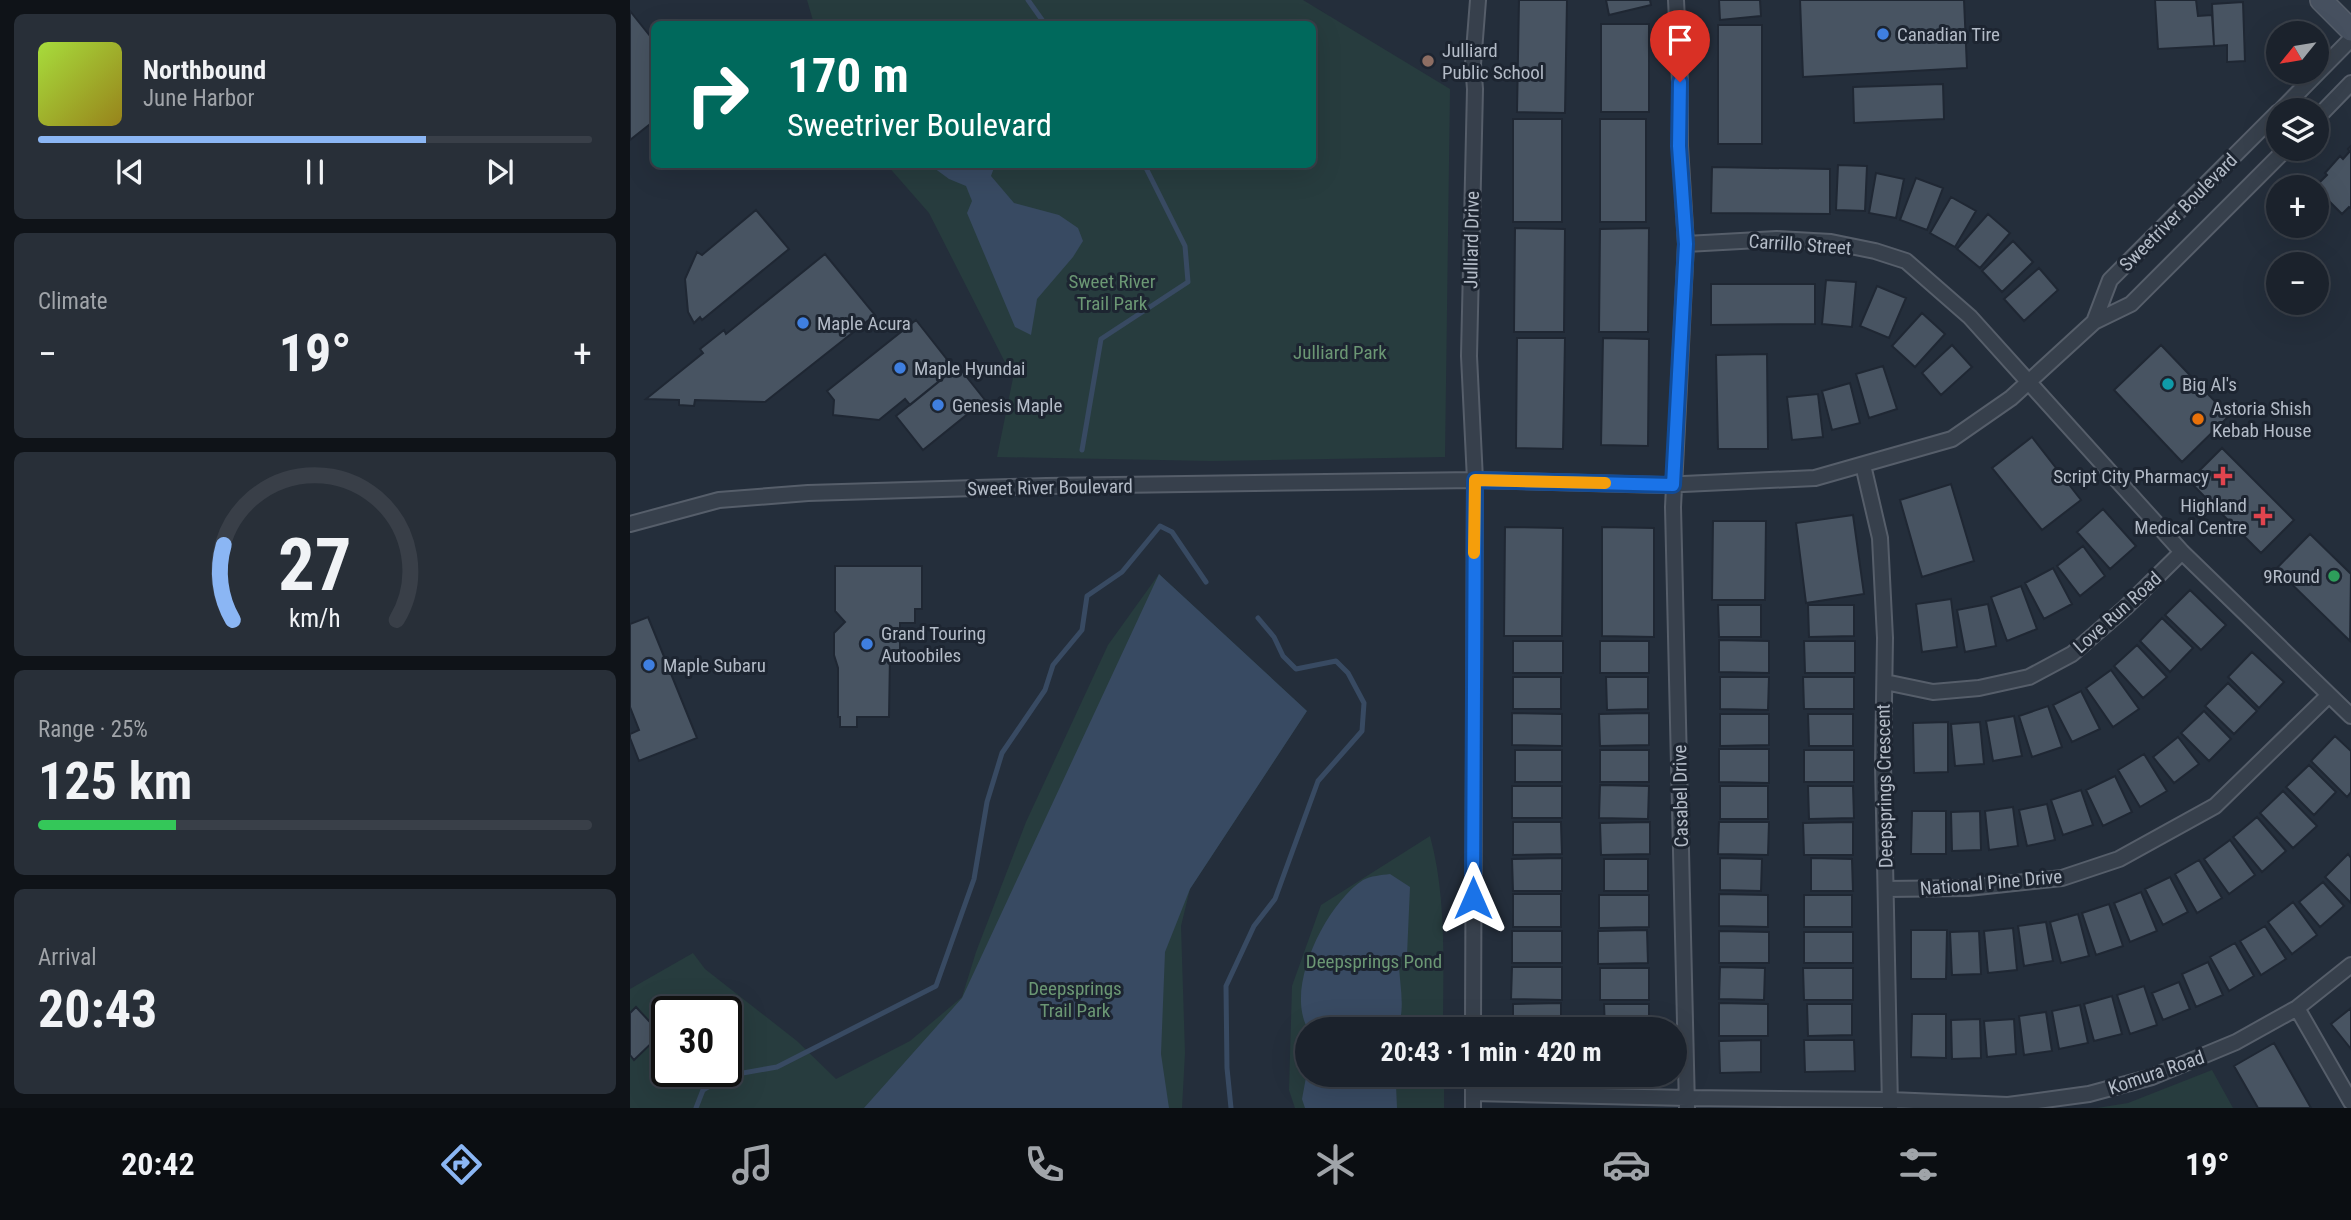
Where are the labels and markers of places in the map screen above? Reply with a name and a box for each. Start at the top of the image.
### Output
pin [1650,10,1710,82]
place label: Canadian Tire [1897,23,2000,46]
marker: Canadian Tire [1875,26,1891,42]
place label: Julliard Public School [1442,39,1544,84]
marker: Julliard Public School [1420,53,1436,69]
place label: Maple Acura [817,312,911,335]
marker: Maple Acura [795,315,811,331]
place label: Maple Hyundai [914,357,1025,380]
marker: Maple Hyundai [892,360,908,376]
place label: Big Al's [2182,373,2237,396]
marker: Big Al's [2160,376,2176,392]
place label: Genesis Maple [952,394,1062,417]
marker: Genesis Maple [930,397,946,413]
place label: Astoria Shish Kebab House [2212,397,2311,442]
marker: Astoria Shish Kebab House [2190,411,2206,427]
place label: Script City Pharmacy [2053,465,2209,488]
marker: Script City Pharmacy [2215,468,2231,484]
place label: Highland Medical Centre [2134,494,2247,539]
marker: Highland Medical Centre [2253,506,2273,526]
place label: 9Round [2263,565,2320,588]
marker: 9Round [2326,568,2342,584]
place label: Grand Touring Autoobiles [881,622,986,667]
marker: Grand Touring Autoobiles [859,636,875,652]
place label: Maple Subaru [663,654,766,677]
marker: Maple Subaru [641,657,657,673]

